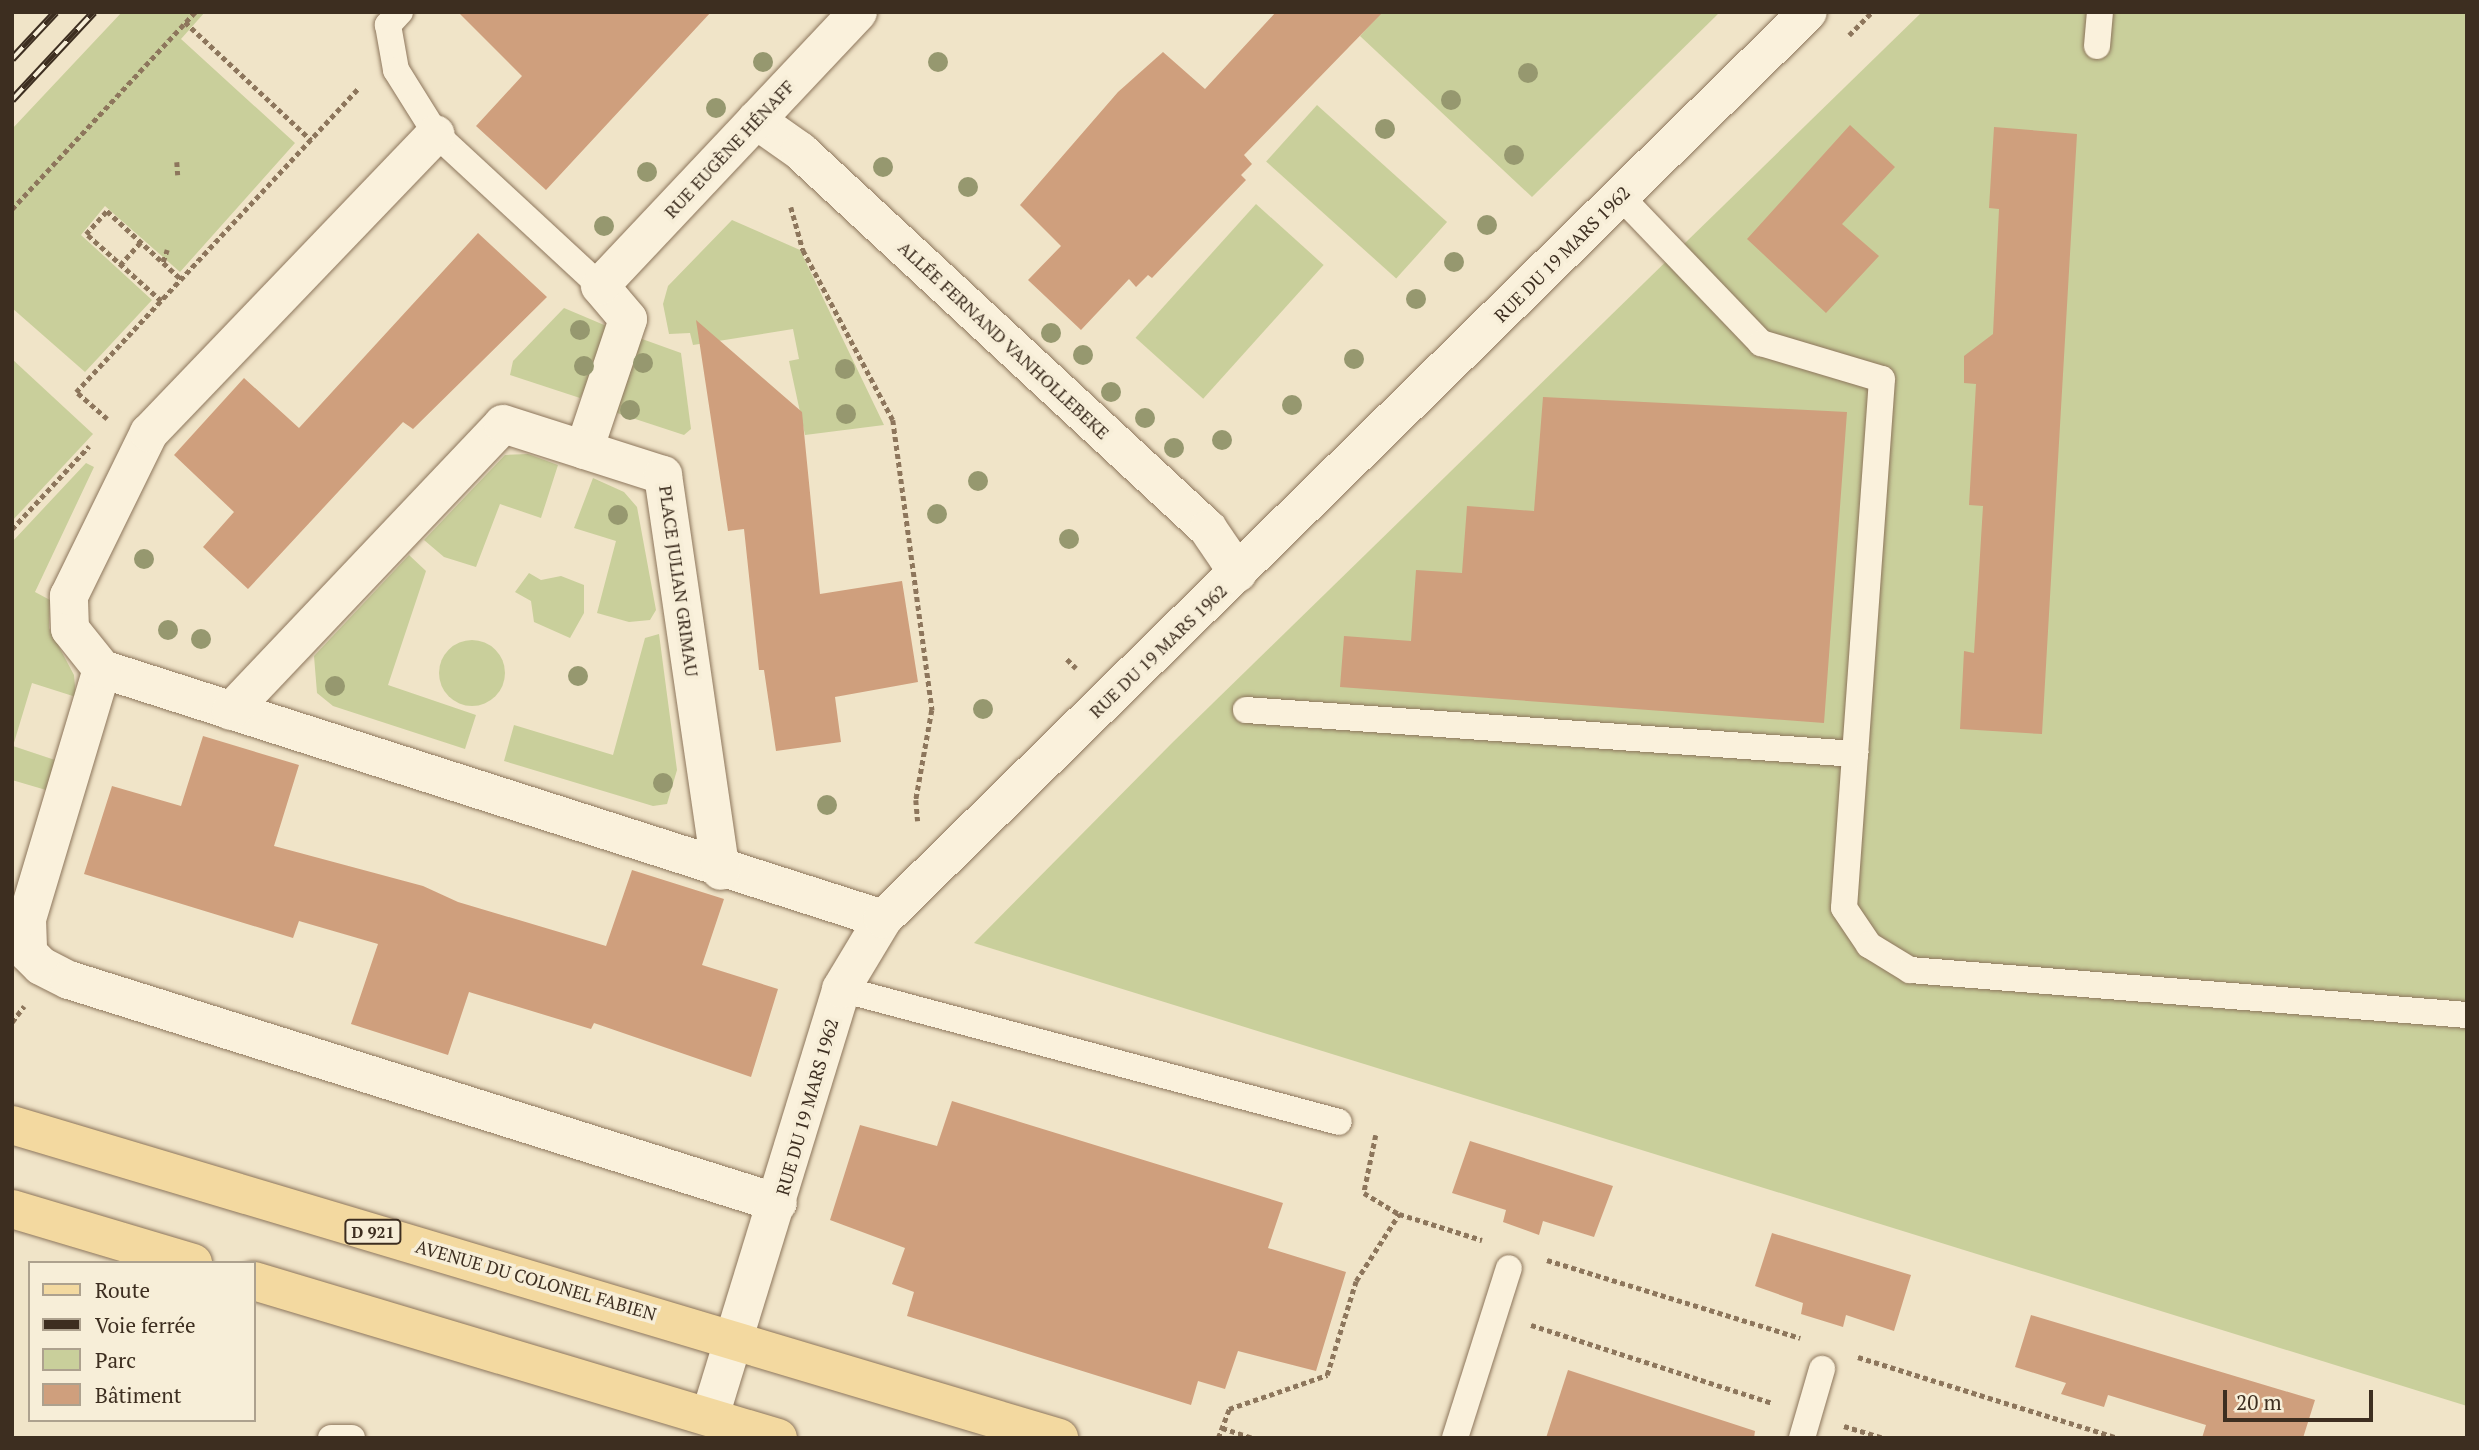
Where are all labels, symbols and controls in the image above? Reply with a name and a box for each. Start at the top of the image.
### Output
street label: RUE EUGÈNE HÉNAFF [660,76,798,222]
street label: RUE DU 19 MARS 1962 [1490,182,1634,326]
street label: ALLÉE FERNAND VANHOLLEBEKE [894,236,1114,444]
street label: PLACE JULIAN GRIMAU [655,484,703,678]
street label: RUE DU 19 MARS 1962 [1085,580,1231,722]
street label: RUE DU 19 MARS 1962 [771,1016,843,1198]
road number: D 921 [343,1220,403,1244]
street label: AVENUE DU COLONEL FABIEN [413,1235,659,1325]
legend [28,1261,256,1422]
text: Route [95,1276,150,1304]
text: Voie ferrée [95,1311,196,1339]
text: Parc [95,1346,136,1374]
scale bar [2227,1376,2378,1420]
text: Bâtiment [95,1381,182,1409]
text: 20 m [2236,1388,2282,1416]

